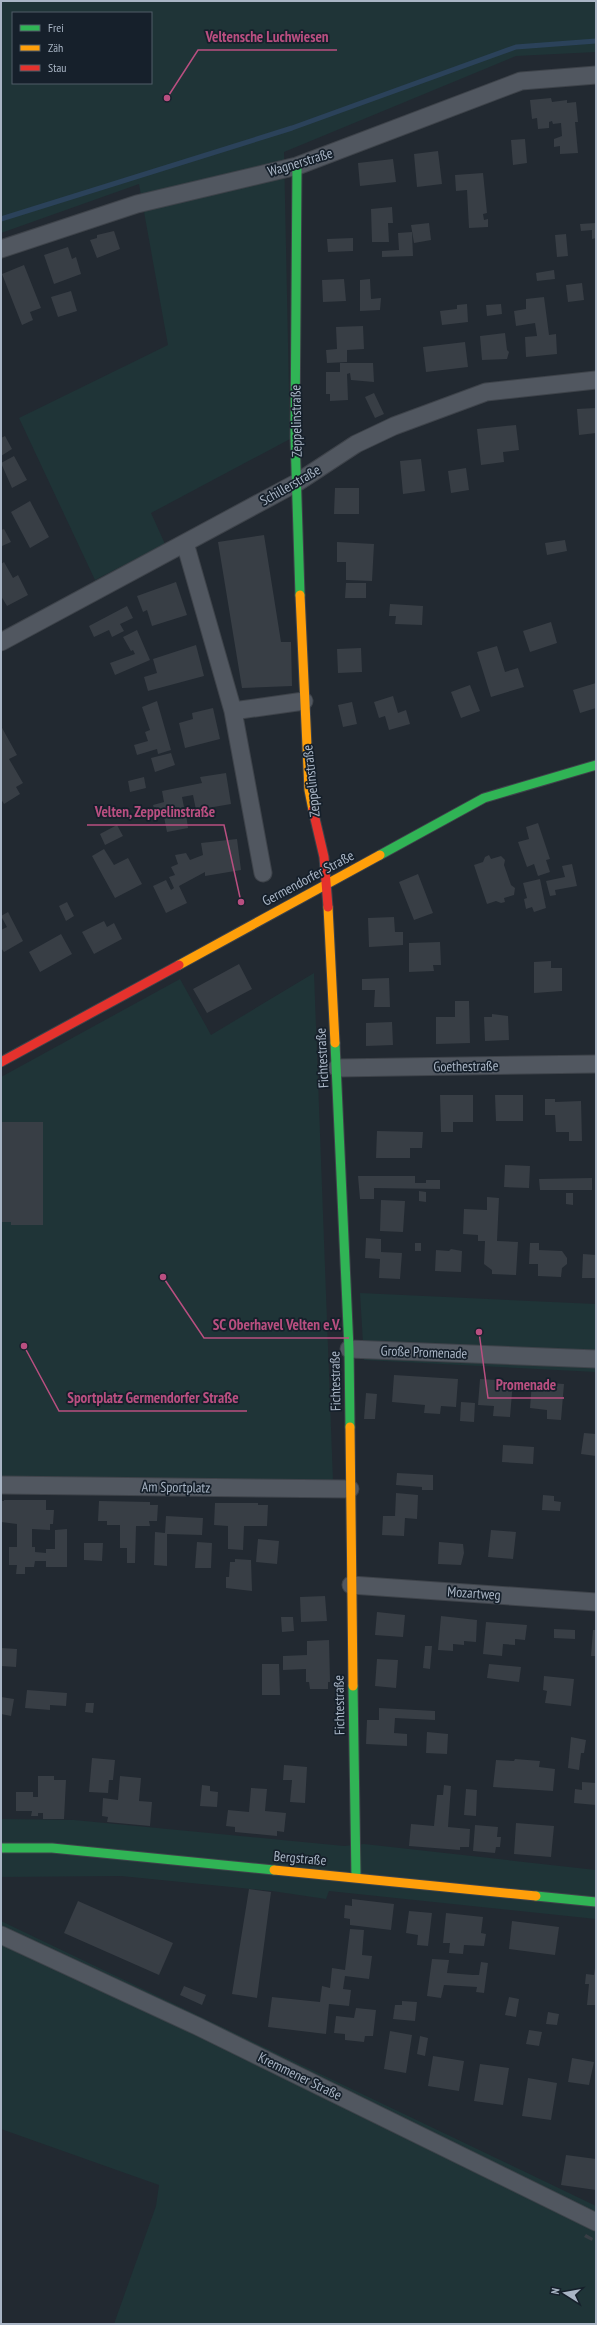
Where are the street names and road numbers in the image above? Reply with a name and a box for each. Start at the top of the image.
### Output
street label: Wagnerstraße [265,144,335,180]
street label: Zeppelinstraße [286,384,306,457]
street label: Schillerstraße [257,460,324,510]
street label: Zeppelinstraße [298,744,324,818]
street label: Germendorfer Straße [259,846,357,910]
street label: Fichtestraße [311,1027,333,1088]
street label: Goethestraße [433,1056,499,1076]
street label: Große Promenade [380,1341,468,1363]
street label: Fichtestraße [325,1351,345,1411]
street label: Am Sportplatz [141,1477,211,1497]
street label: Mozartweg [447,1582,501,1604]
street label: Fichtestraße [329,1675,349,1735]
street label: Bergstraße [273,1847,327,1869]
street label: Kremmener Straße [255,2048,345,2104]

